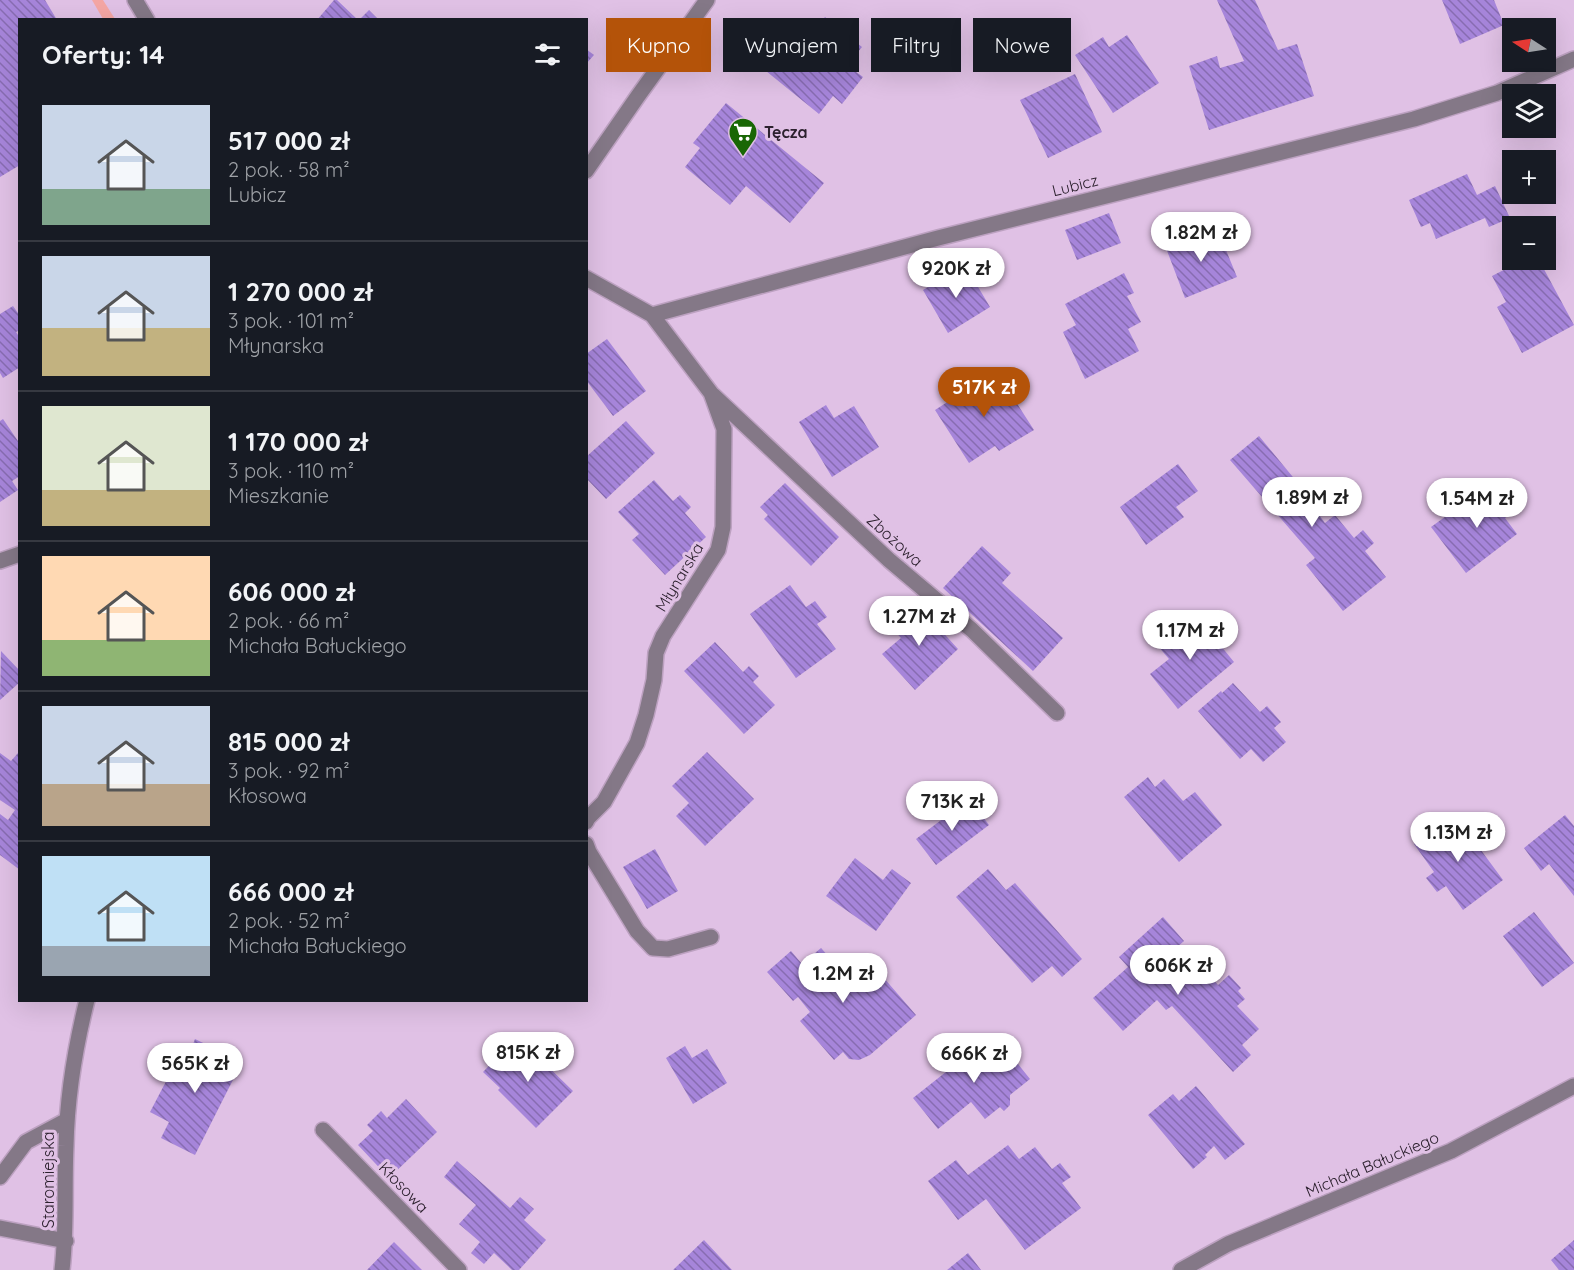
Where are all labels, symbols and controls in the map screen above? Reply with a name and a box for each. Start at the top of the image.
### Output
chip: Kupno [606,18,711,72]
chip: Wynajem [723,18,859,72]
chip: Filtry [871,18,961,72]
chip: Nowe [973,18,1071,72]
north arrow [1502,18,1556,72]
map controls [1502,18,1556,270]
text: Oferty: 14 [42,38,165,71]
icon: filters [531,38,564,71]
button: layers [1502,84,1556,138]
supermarket icon: Tęcza [727,116,759,158]
place label: Tęcza [764,122,808,142]
text: 517 000 zł [228,124,349,157]
icon: home [90,129,162,201]
button: + [1502,150,1556,204]
text: 2 pok. · 58 m² [228,157,350,182]
street label: Lubicz [1050,170,1100,200]
text: Lubicz [228,182,286,207]
pin: 1.82M zł [1139,212,1263,263]
button: − [1502,216,1556,270]
text: 1.82M zł [1165,219,1237,244]
pin: 920K zł [901,248,1011,299]
text: 920K zł [922,255,990,280]
text: 1 270 000 zł [228,275,372,308]
icon: home [90,280,162,352]
text: 3 pok. · 101 m² [228,308,354,333]
text: Młynarska [228,333,324,358]
pin: 517K zł [929,367,1039,418]
text: 517K zł [952,374,1016,399]
text: 1 170 000 zł [228,425,368,458]
icon: home [90,430,162,502]
text: 3 pok. · 110 m² [228,458,354,483]
pin: 1.89M zł [1250,477,1374,528]
pin: 1.54M zł [1415,478,1539,529]
text: Mieszkanie [228,483,329,508]
text: 1.89M zł [1276,484,1348,509]
text: 1.54M zł [1440,485,1514,510]
street label: Zbożowa [863,510,927,570]
street label: Młynarska [651,539,707,615]
text: 606 000 zł [228,575,355,608]
icon: home [90,580,162,652]
pin: 1.27M zł [857,596,981,647]
text: 1.27M zł [883,603,955,628]
text: 2 pok. · 66 m² [228,608,349,633]
pin: 1.17M zł [1128,610,1252,661]
text: 1.17M zł [1156,617,1224,642]
text: Michała Bałuckiego [228,633,407,658]
text: 815 000 zł [228,725,349,758]
icon: home [90,730,162,802]
text: 3 pok. · 92 m² [228,758,350,783]
pin: 713K zł [897,781,1007,832]
text: Kłosowa [228,783,307,808]
text: 713K zł [920,788,984,813]
pin: 1.13M zł [1396,812,1520,863]
text: 1.13M zł [1424,819,1492,844]
text: 666 000 zł [228,875,353,908]
icon: home [90,880,162,952]
text: 2 pok. · 52 m² [228,908,350,933]
text: Michała Bałuckiego [228,933,407,958]
pin: 606K zł [1123,945,1233,996]
text: 606K zł [1144,952,1212,977]
pin: 1.2M zł [788,953,898,1004]
text: 1.2M zł [812,960,874,985]
pin: 815K zł [473,1032,583,1083]
pin: 666K zł [919,1033,1029,1084]
text: 815K zł [496,1039,560,1064]
text: 666K zł [941,1040,1007,1065]
pin: 565K zł [140,1043,250,1094]
text: 565K zł [161,1050,229,1075]
street label: Michała Bałuckiego [1302,1127,1442,1201]
street label: Staromiejska [38,1132,58,1228]
street label: Kłosowa [375,1157,433,1217]

